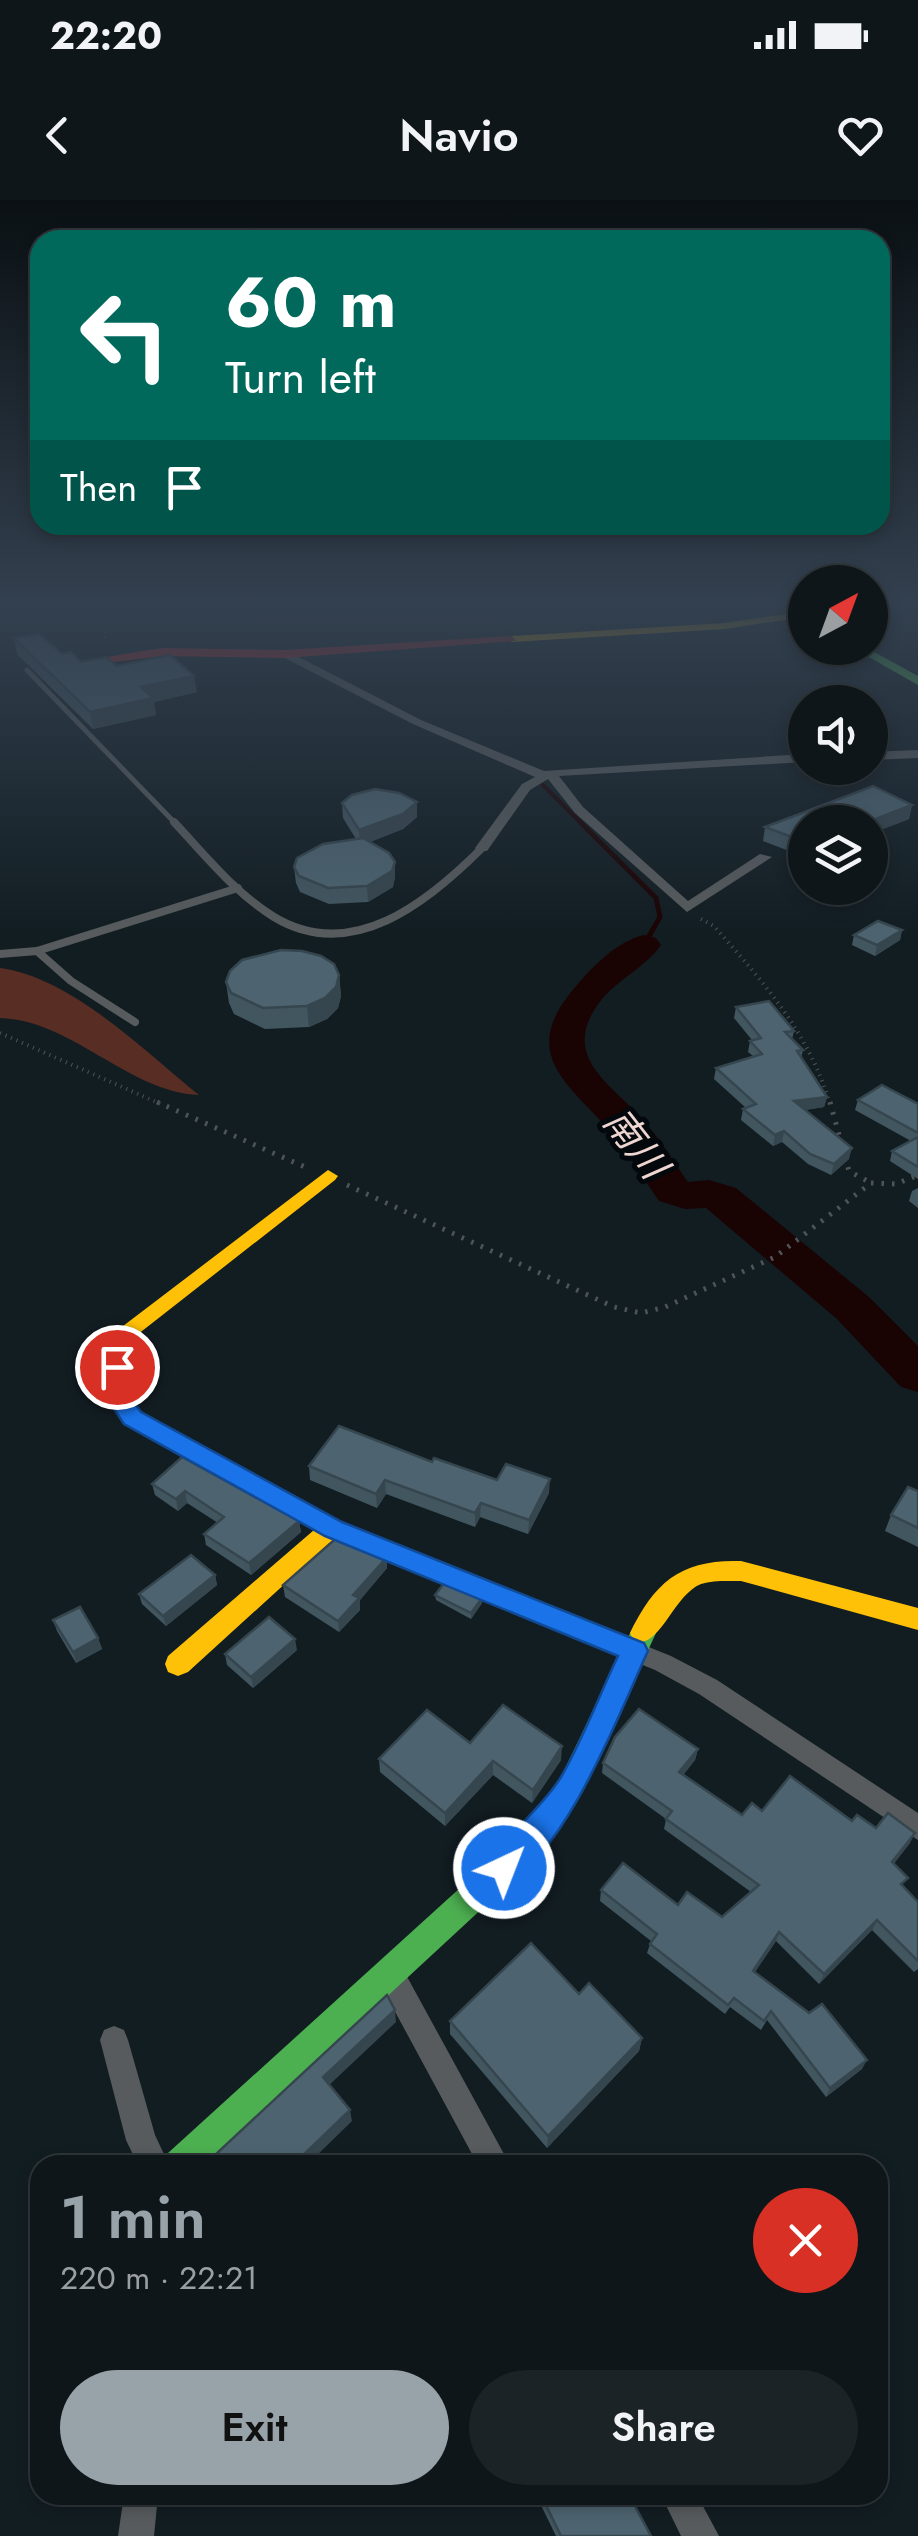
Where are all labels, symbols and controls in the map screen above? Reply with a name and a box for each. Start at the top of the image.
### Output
text: 22:20 [50,8,162,63]
text: Navio [399,103,519,168]
icon: back [30,108,85,163]
icon: heart [833,108,888,163]
text: 60 m [225,252,397,353]
icon: left [60,270,190,400]
text: Turn left [225,345,376,410]
text: Then [60,460,137,515]
icon: arrive [157,460,212,515]
north arrow [788,565,888,665]
map controls [788,565,888,905]
button: sound [788,685,888,785]
button: layers [788,805,888,905]
water label: 南川 [591,1096,684,1193]
pin [75,1325,160,1410]
icon: arrive [90,1340,145,1395]
position arrow [452,1816,556,1920]
text: 1 min [60,2174,206,2261]
button: close [753,2188,858,2293]
text: 220 m · 22:21 [60,2255,258,2301]
button: Exit [60,2370,449,2485]
button: Share [469,2370,858,2485]

